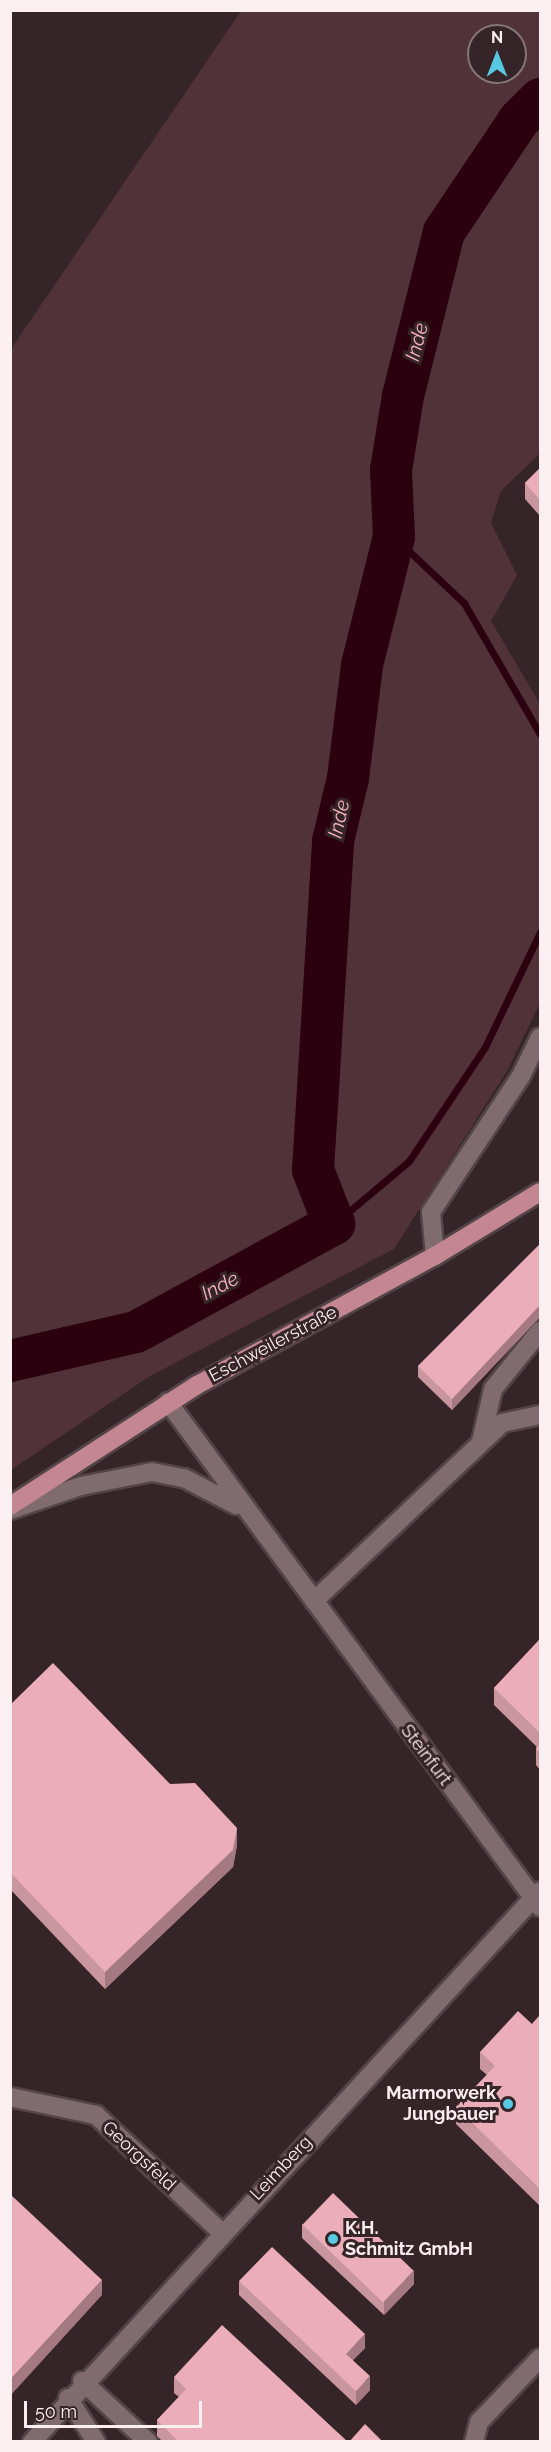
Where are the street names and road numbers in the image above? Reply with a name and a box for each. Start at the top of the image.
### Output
street label: Eschweilerstraße [205,1301,341,1387]
street label: Steinfurt [396,1720,456,1790]
street label: Georgsfeld [98,2117,180,2195]
street label: Leimberg [246,2131,316,2205]

